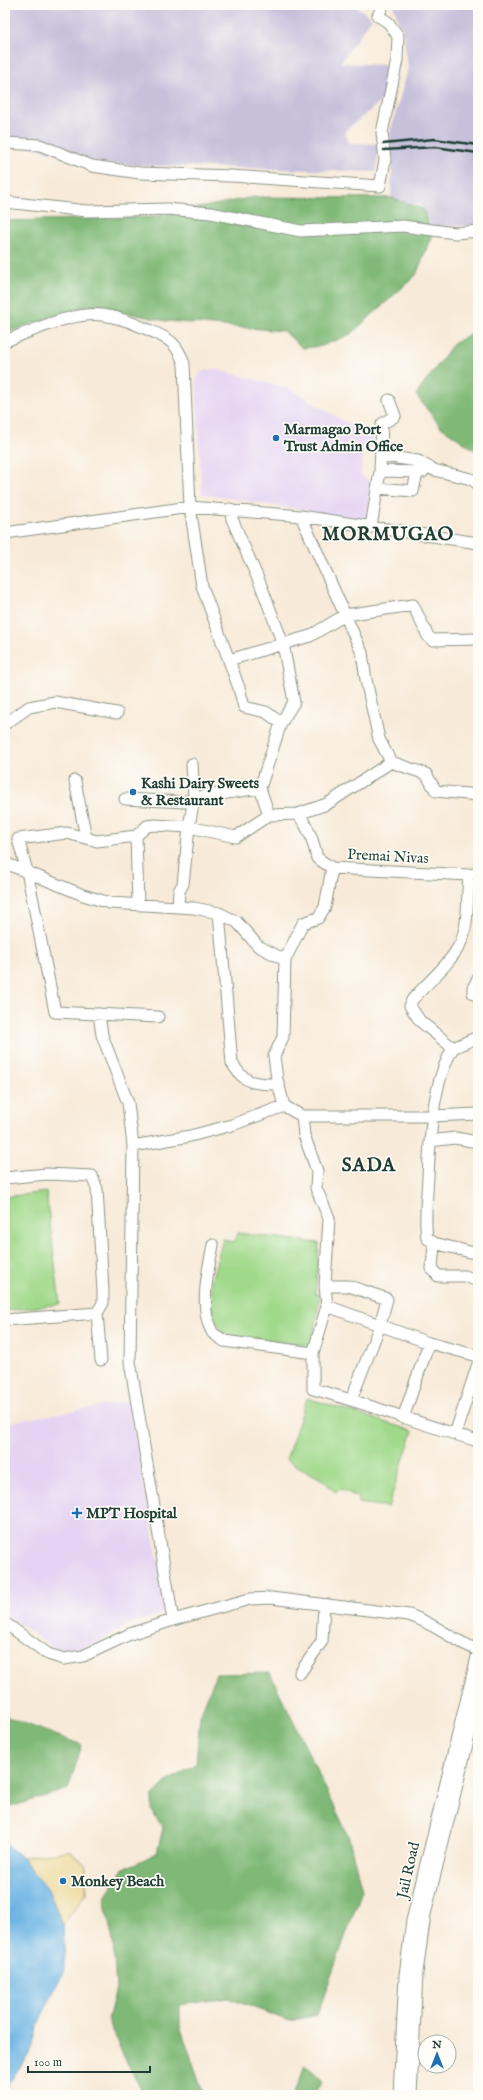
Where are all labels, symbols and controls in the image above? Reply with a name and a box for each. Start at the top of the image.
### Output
place label: Marmagao Port Trust Admin Office [283,420,403,456]
marker: Marmagao Port Trust Admin Office [271,433,281,443]
district label: MORMUGAO [322,523,454,547]
place label: Kashi Dairy Sweets & Restaurant [141,774,260,810]
marker: Kashi Dairy Sweets & Restaurant [128,787,138,797]
street label: Premai Nivas [347,845,429,868]
district label: SADA [342,1154,396,1178]
place label: MPT Hospital [86,1504,178,1523]
marker: MPT Hospital [71,1507,83,1519]
street label: Jail Road [392,1839,424,1902]
place label: Monkey Beach [71,1872,165,1891]
marker: Monkey Beach [58,1876,68,1886]
north arrow [417,2034,457,2074]
text: N [431,2038,442,2052]
scale bar [28,2048,150,2074]
text: 100 m [34,2055,62,2070]

